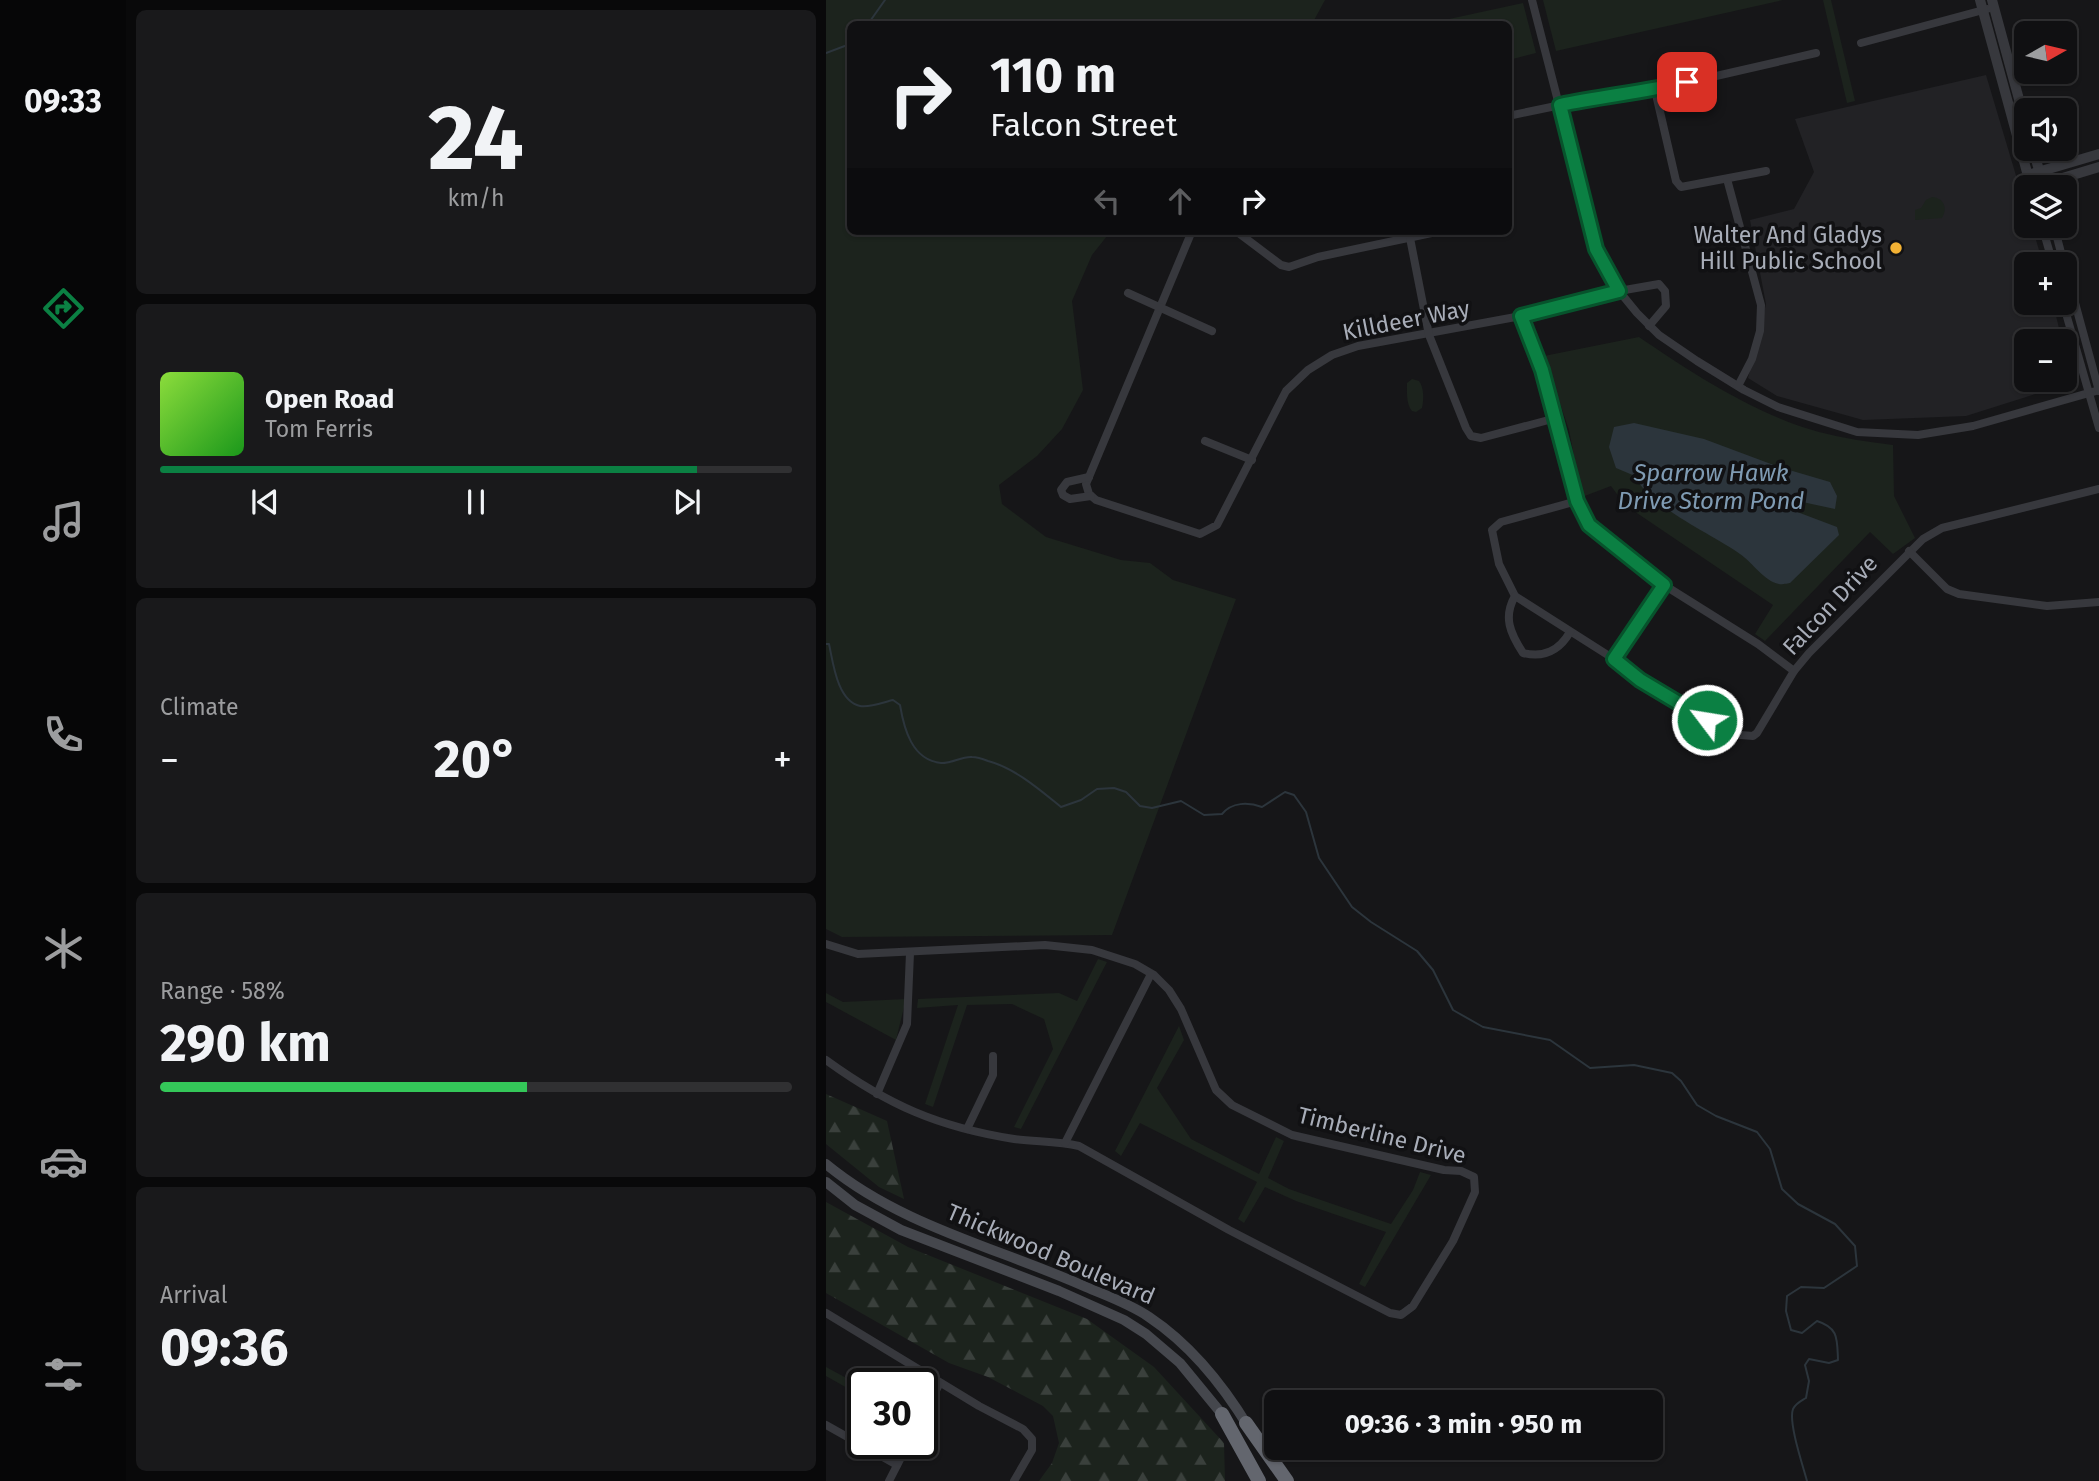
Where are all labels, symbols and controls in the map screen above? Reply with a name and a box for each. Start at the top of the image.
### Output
north arrow [2014,21,2077,84]
map controls [2014,21,2077,392]
text: 110 m [990,46,1116,105]
icon: right [875,49,966,140]
pin [1657,52,1717,112]
icon: arrive [1668,63,1706,101]
text: 09:33 [24,82,102,120]
text: 24 [428,84,524,193]
button: sound [2014,98,2077,161]
text: Falcon Street [990,106,1178,144]
button: layers [2014,175,2077,238]
icon: left [1088,182,1126,220]
icon: ahead [1161,182,1199,220]
icon: right [1234,182,1272,220]
text: km/h [448,184,504,212]
place label: Walter And Gladys Hill Public School [1693,221,1882,275]
marker: Walter And Gladys Hill Public School [1888,240,1904,256]
button: + [2014,252,2077,315]
icon: directions [39,284,88,333]
street label: Killdeer Way [1340,294,1473,346]
button: − [2014,329,2077,392]
text: Open Road [265,384,394,415]
text: Tom Ferris [265,415,373,443]
water label: Sparrow Hawk Drive Storm Pond [1618,459,1804,515]
icon: previous [246,483,284,521]
icon: pause [457,483,495,521]
icon: next [668,483,706,521]
icon: music [39,497,88,546]
street label: Falcon Drive [1777,549,1883,661]
position arrow [1670,683,1744,757]
text: Climate [160,693,239,721]
icon: phone [39,710,88,759]
text: 20° [434,728,518,791]
text: − [160,737,179,783]
text: + [773,737,792,783]
icon: climate [39,924,88,973]
text: Range · 58% [160,977,285,1005]
text: 290 km [160,1012,331,1075]
street label: Timberline Drive [1295,1101,1469,1169]
icon: car [39,1137,88,1186]
street label: Thickwood Boulevard [943,1198,1159,1310]
text: Arrival [160,1281,227,1309]
text: 09:36 [160,1316,289,1379]
icon: filters [39,1350,88,1399]
speed limit sign: 30 [847,1368,938,1459]
text: 09:36 · 3 min · 950 m [1345,1409,1582,1440]

